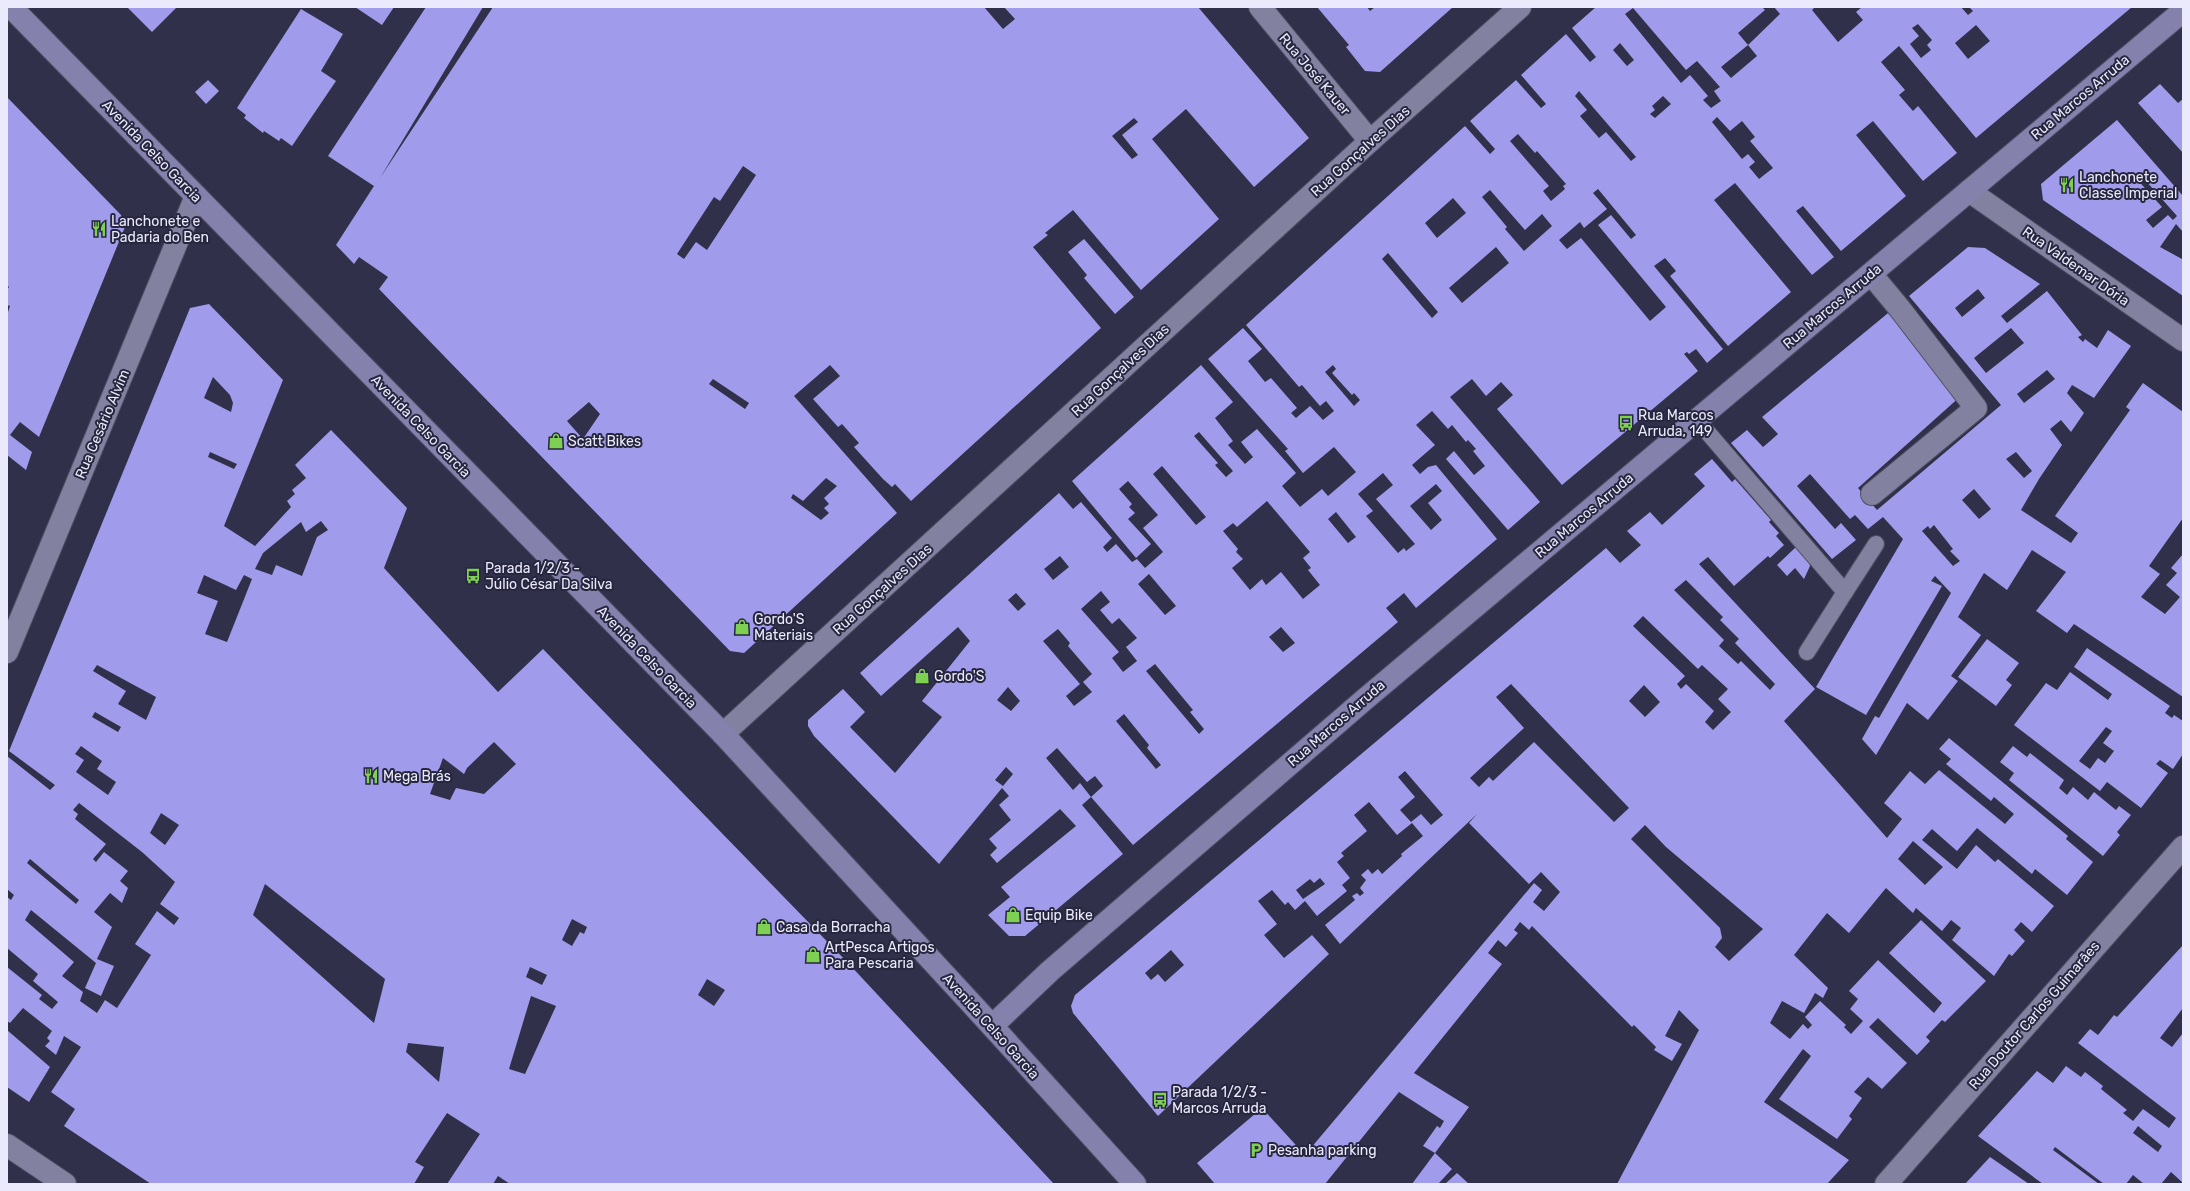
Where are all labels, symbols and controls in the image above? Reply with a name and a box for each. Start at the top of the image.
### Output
street label: Rua José Kauer [1275,30,1354,119]
street label: Rua Marcos Arruda [2028,51,2133,144]
street label: Avenida Celso Garcia [98,96,205,206]
street label: Rua Gonçalves Dias [1307,102,1413,200]
place label: Lanchonete Classe Imperial [2079,169,2177,202]
restaurant icon: Lanchonete Classe Imperial [2058,176,2076,194]
place label: Lanchonete e Padaria do Ben [111,213,209,246]
restaurant icon: Lanchonete e Padaria do Ben [90,220,108,238]
street label: Rua Valdemar Dória [2019,223,2133,310]
street label: Rua Marcos Arruda [1780,260,1885,353]
street label: Rua Gonçalves Dias [1068,321,1173,420]
street label: Rua Cesário Alvim [72,367,133,481]
street label: Avenida Celso Garcia [367,371,474,481]
place label: Rua Marcos Arruda, 149 [1638,407,1714,440]
bus stop icon: Rua Marcos Arruda, 149 [1617,414,1635,432]
shop icon: Scatt Bikes [547,432,565,450]
place label: Scatt Bikes [568,433,641,450]
street label: Rua Marcos Arruda [1532,469,1637,562]
street label: Rua Gonçalves Dias [829,540,935,638]
place label: Parada 1/2/3 - Júlio César Da Silva [485,560,612,593]
bus stop icon: Parada 1/2/3 - Júlio César Da Silva [464,567,482,585]
street label: Avenida Celso Garcia [593,602,700,712]
place label: Gordo'S Materiais [754,611,813,644]
shop icon: Gordo'S Materiais [733,618,751,636]
shop icon: Gordo'S [913,667,931,685]
place label: Gordo'S [934,668,985,685]
street label: Rua Marcos Arruda [1284,677,1388,770]
restaurant icon: Mega Brás [362,767,380,785]
place label: Mega Brás [383,768,451,785]
shop icon: Equip Bike [1004,906,1022,924]
place label: Equip Bike [1025,907,1093,924]
shop icon: Casa da Borracha [755,918,773,936]
place label: Casa da Borracha [776,919,890,936]
street label: Rua Doutor Carlos Guimarães [1965,938,2103,1093]
place label: ArtPesca Artigos Para Pescaria [825,939,935,972]
shop icon: ArtPesca Artigos Para Pescaria [804,946,822,964]
street label: Avenida Celso Garcia [939,970,1042,1083]
place label: Parada 1/2/3 - Marcos Arruda [1172,1084,1267,1117]
bus stop icon: Parada 1/2/3 - Marcos Arruda [1151,1091,1169,1109]
parking icon: Pesanha parking [1247,1141,1265,1159]
place label: Pesanha parking [1268,1142,1377,1159]

